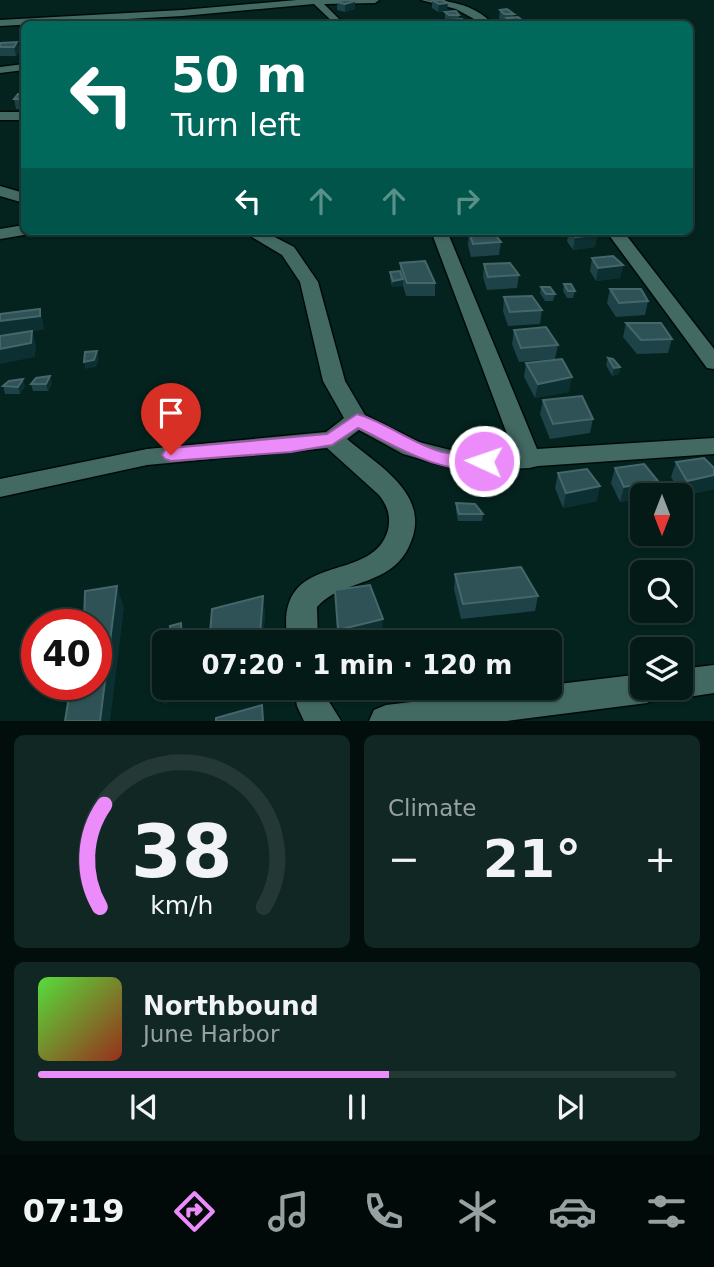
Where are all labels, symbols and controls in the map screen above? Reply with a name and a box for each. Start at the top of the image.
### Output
text: 50 m [171,47,307,104]
icon: left [56,49,147,140]
text: Turn left [171,106,301,144]
icon: left [229,182,267,220]
icon: ahead [302,182,340,220]
icon: ahead [375,182,413,220]
icon: right [448,182,486,220]
pin [141,383,201,455]
icon: arrive [152,394,190,432]
position arrow [447,424,521,498]
north arrow [630,483,693,546]
map controls [630,483,693,700]
button: search [630,560,693,623]
speed limit sign: 40 [21,609,112,700]
button: layers [630,637,693,700]
text: 07:20 · 1 min · 120 m [202,650,512,680]
text: Climate [388,795,477,821]
text: 38 [131,810,233,895]
text: 21° [483,829,581,889]
text: − [388,837,420,881]
text: + [644,837,676,881]
text: km/h [150,891,214,920]
text: Northbound [143,991,319,1021]
text: June Harbor [143,1021,279,1047]
icon: previous [125,1088,163,1126]
icon: pause [338,1088,376,1126]
icon: next [551,1088,589,1126]
icon: directions [170,1187,219,1236]
icon: music [264,1187,313,1236]
icon: phone [359,1187,408,1236]
icon: climate [453,1187,502,1236]
icon: car [548,1187,597,1236]
icon: filters [642,1187,691,1236]
text: 07:19 [23,1192,125,1230]

